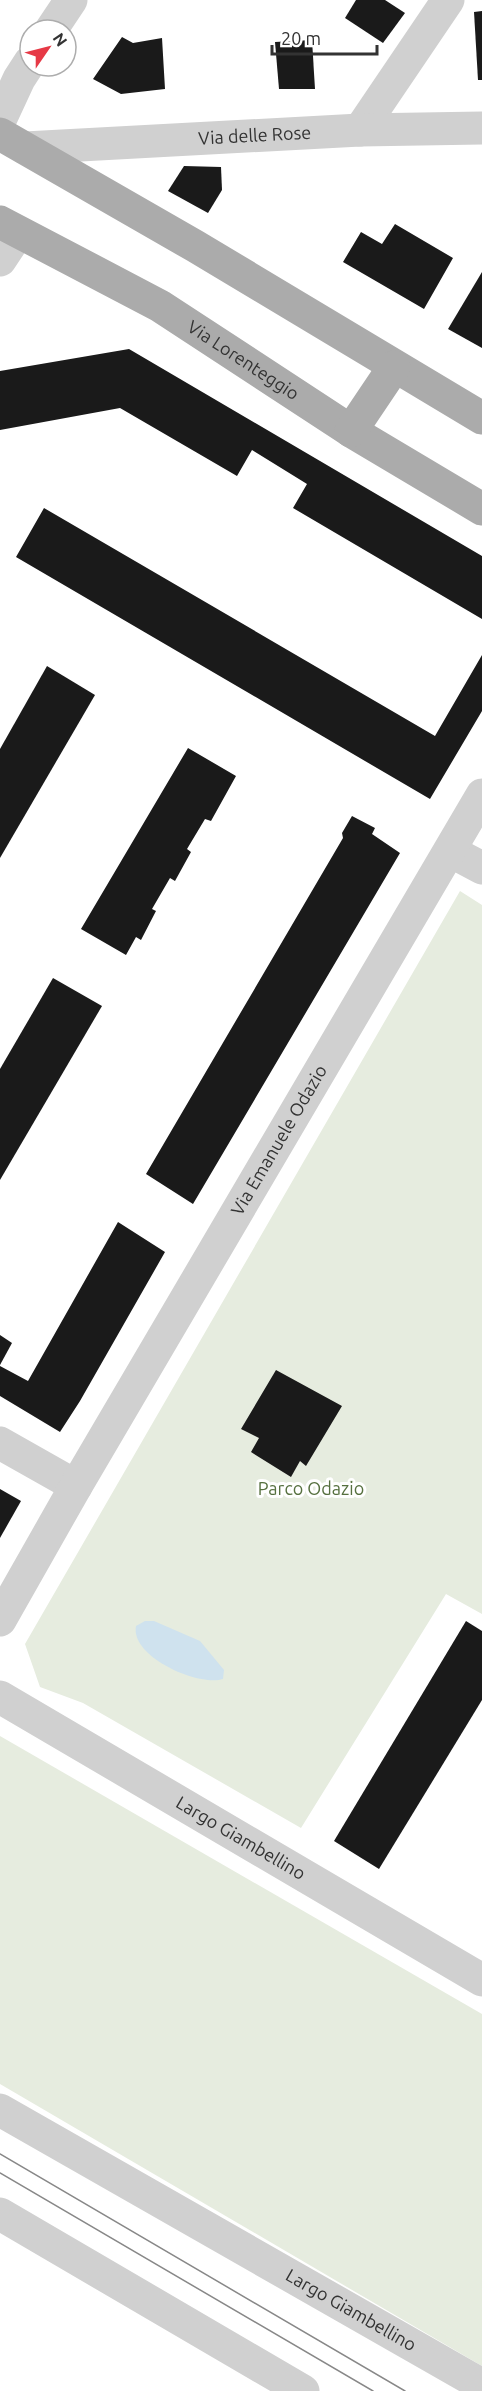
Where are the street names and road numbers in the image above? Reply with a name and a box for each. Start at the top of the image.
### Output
street label: Via delle Rose [198,122,312,148]
street label: Via Lorenteggio [184,316,303,403]
street label: Via Emanuele Odazio [226,1061,330,1219]
street label: Largo Giambellino [173,1792,309,1883]
street label: Largo Giambellino [283,2264,420,2354]

